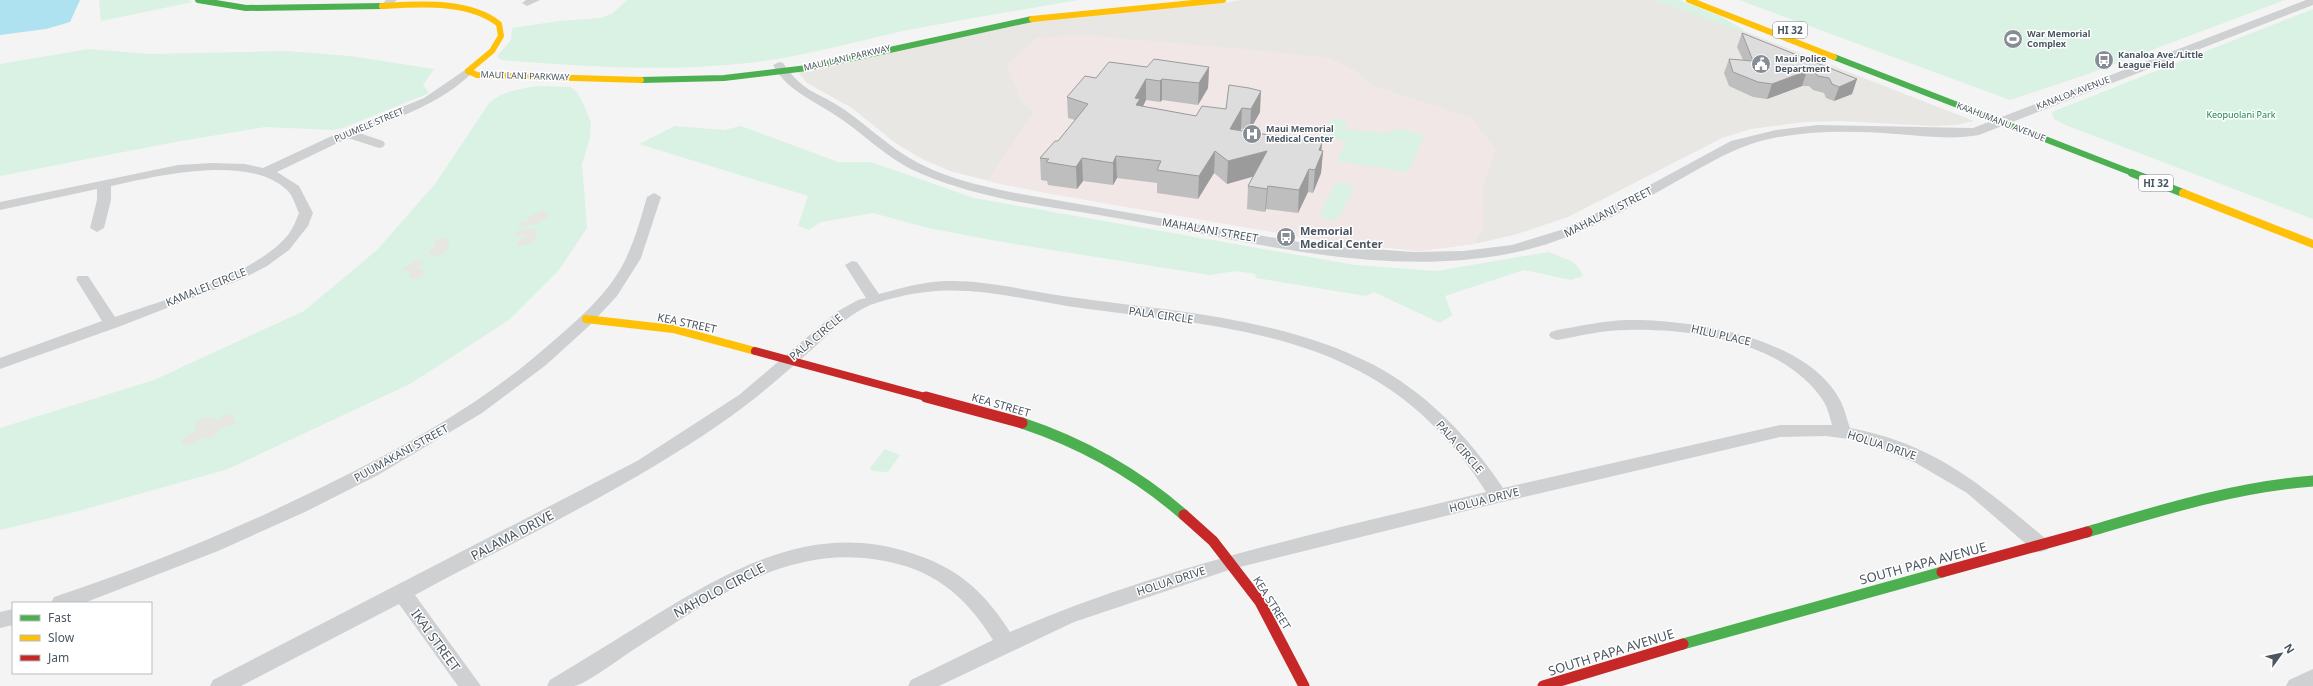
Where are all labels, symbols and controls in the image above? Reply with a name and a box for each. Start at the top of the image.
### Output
road number: HI 32 [1773,22,1807,38]
place label: War Memorial Complex [2027,27,2091,50]
sports icon: War Memorial Complex [2002,28,2024,50]
street label: MAUI LANI PARKWAY [802,41,892,74]
place label: Kanaloa Ave./Little League Field [2118,48,2203,71]
bus stop icon: Kanaloa Ave./Little League Field [2093,49,2115,71]
place label: Maui Police Department [1775,52,1830,75]
public building icon: Maui Police Department [1750,53,1772,75]
street label: MAUI LANI PARKWAY [480,67,571,84]
street label: KANALOA AVENUE [2034,73,2111,113]
street label: KAAHUMANU AVENUE [1955,99,2047,144]
street label: PUUMELE STREET [332,104,406,145]
park label: Keopuolani Park [2206,108,2276,121]
place label: Maui Memorial Medical Center [1266,122,1334,145]
hospital icon: Maui Memorial Medical Center [1241,123,1263,145]
road number: HI 32 [2139,175,2173,191]
street label: MAHALANI STREET [1561,183,1655,240]
street label: MAHALANI STREET [1161,214,1259,245]
place label: Memorial Medical Center [1300,223,1383,251]
bus stop icon: Memorial Medical Center [1275,226,1297,248]
street label: KAMALEI CIRCLE [163,264,248,310]
street label: PALA CIRCLE [1128,303,1194,326]
street label: KEA STREET [656,309,718,336]
street label: PALA CIRCLE [786,310,845,363]
street label: HILU PLACE [1690,320,1752,349]
street label: KEA STREET [970,389,1032,420]
street label: PALA CIRCLE [1433,417,1487,476]
street label: PUUMAKANI STREET [351,420,451,485]
street label: HOLUA DRIVE [1846,426,1918,463]
street label: HOLUA DRIVE [1447,484,1520,515]
street label: PALAMA DRIVE [468,506,556,564]
street label: SOUTH PAPA AVENUE [1857,537,1989,589]
street label: NAHOLO CIRCLE [670,558,768,622]
street label: HOLUA DRIVE [1135,562,1207,599]
street label: KEA STREET [1250,573,1295,632]
legend [12,602,152,674]
street label: IKAI STREET [407,605,465,675]
text: Fast [48,609,72,626]
street label: SOUTH PAPA AVENUE [1546,624,1676,680]
text: Slow [48,629,75,646]
north arrow [2261,634,2301,674]
text: N [2281,640,2299,656]
text: Jam [47,649,69,666]

